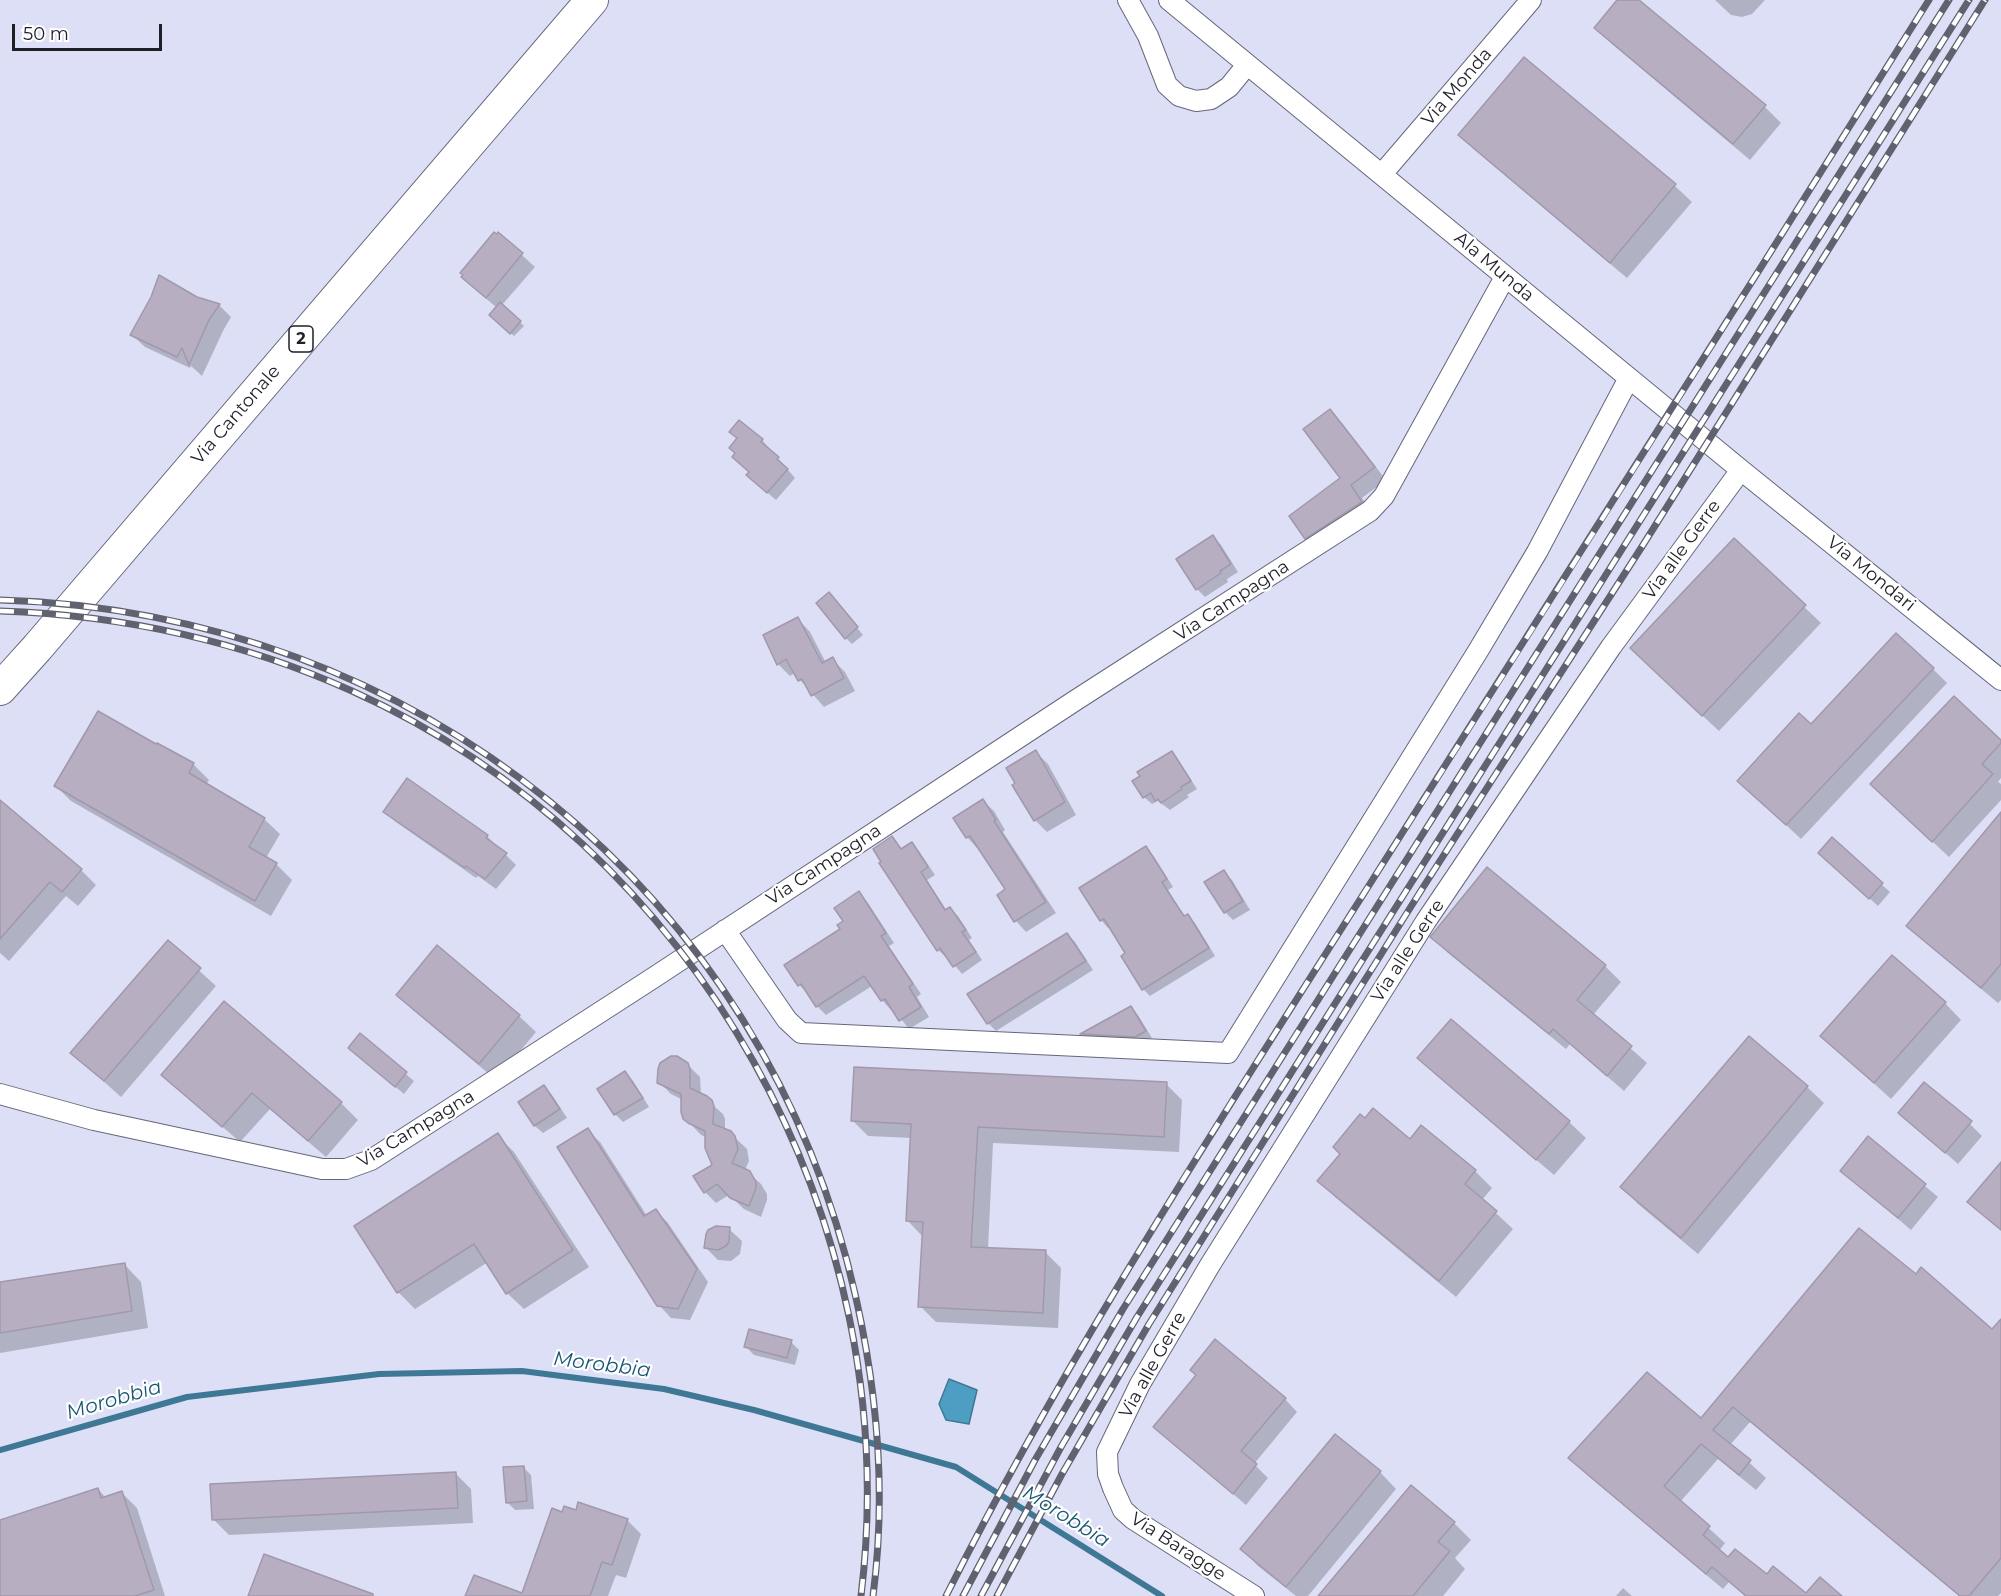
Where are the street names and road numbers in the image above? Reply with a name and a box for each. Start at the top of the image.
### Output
street label: Via Monda [1417,44,1497,130]
street label: Ala Munda [1450,227,1538,307]
road number: 2 [289,326,313,352]
street label: Via Cantonale [187,361,285,469]
street label: Via alle Gerre [1639,496,1725,604]
street label: Via Mondari [1822,532,1920,616]
street label: Via Campagna [1170,556,1294,646]
street label: Via Campagna [762,820,886,910]
street label: Via alle Gerre [1367,896,1449,1006]
street label: Via Campagna [354,1086,478,1172]
street label: Via alle Gerre [1115,1308,1191,1422]
street label: Via Baragge [1126,1508,1230,1586]

